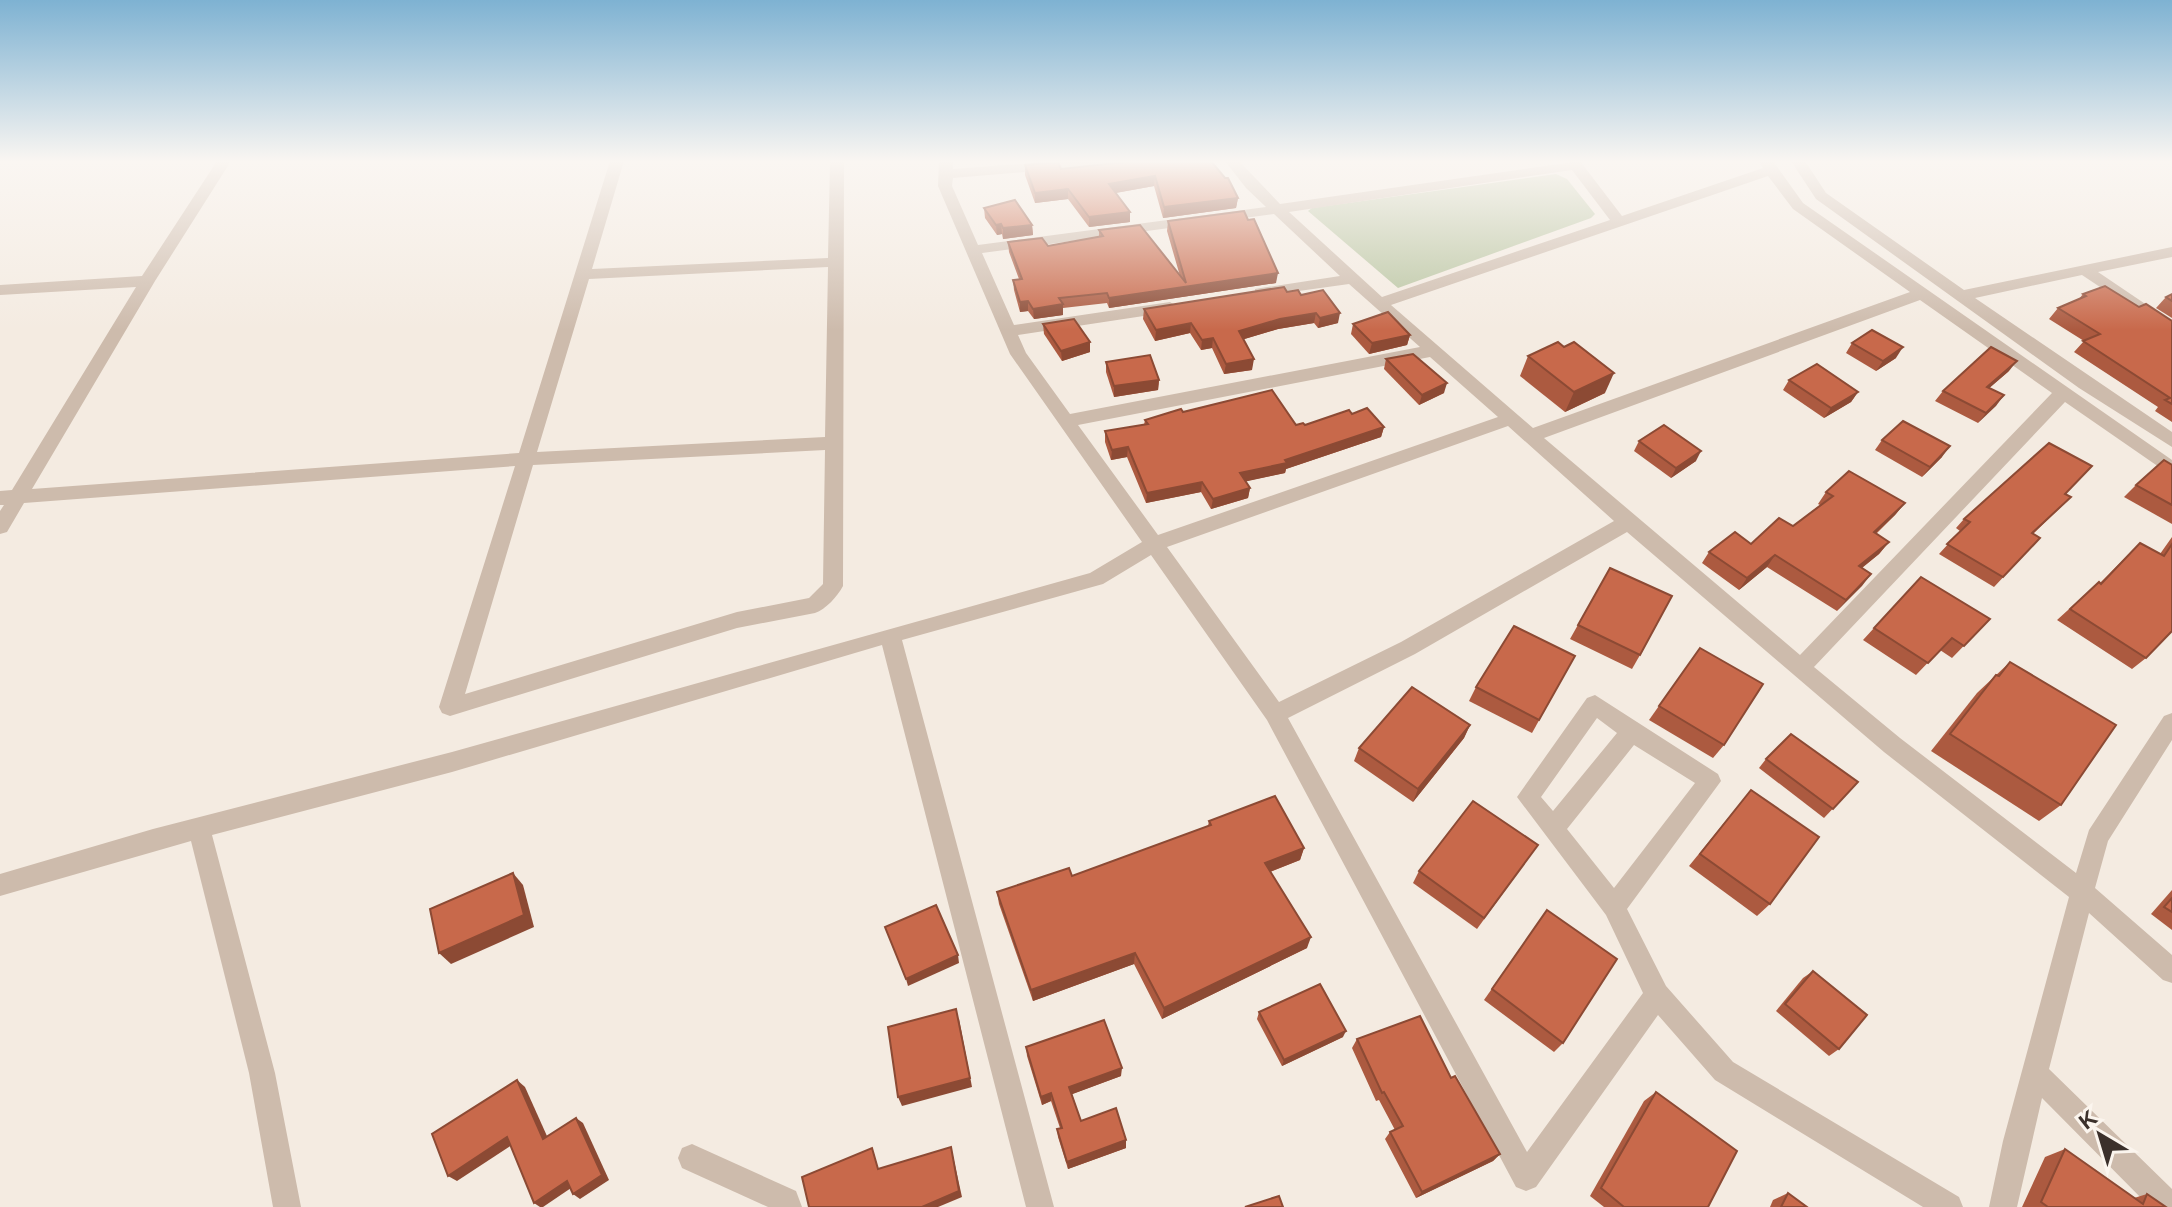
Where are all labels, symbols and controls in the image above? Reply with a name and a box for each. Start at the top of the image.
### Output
north arrow [2060,1095,2140,1175]
text: K [2074,1105,2102,1134]

